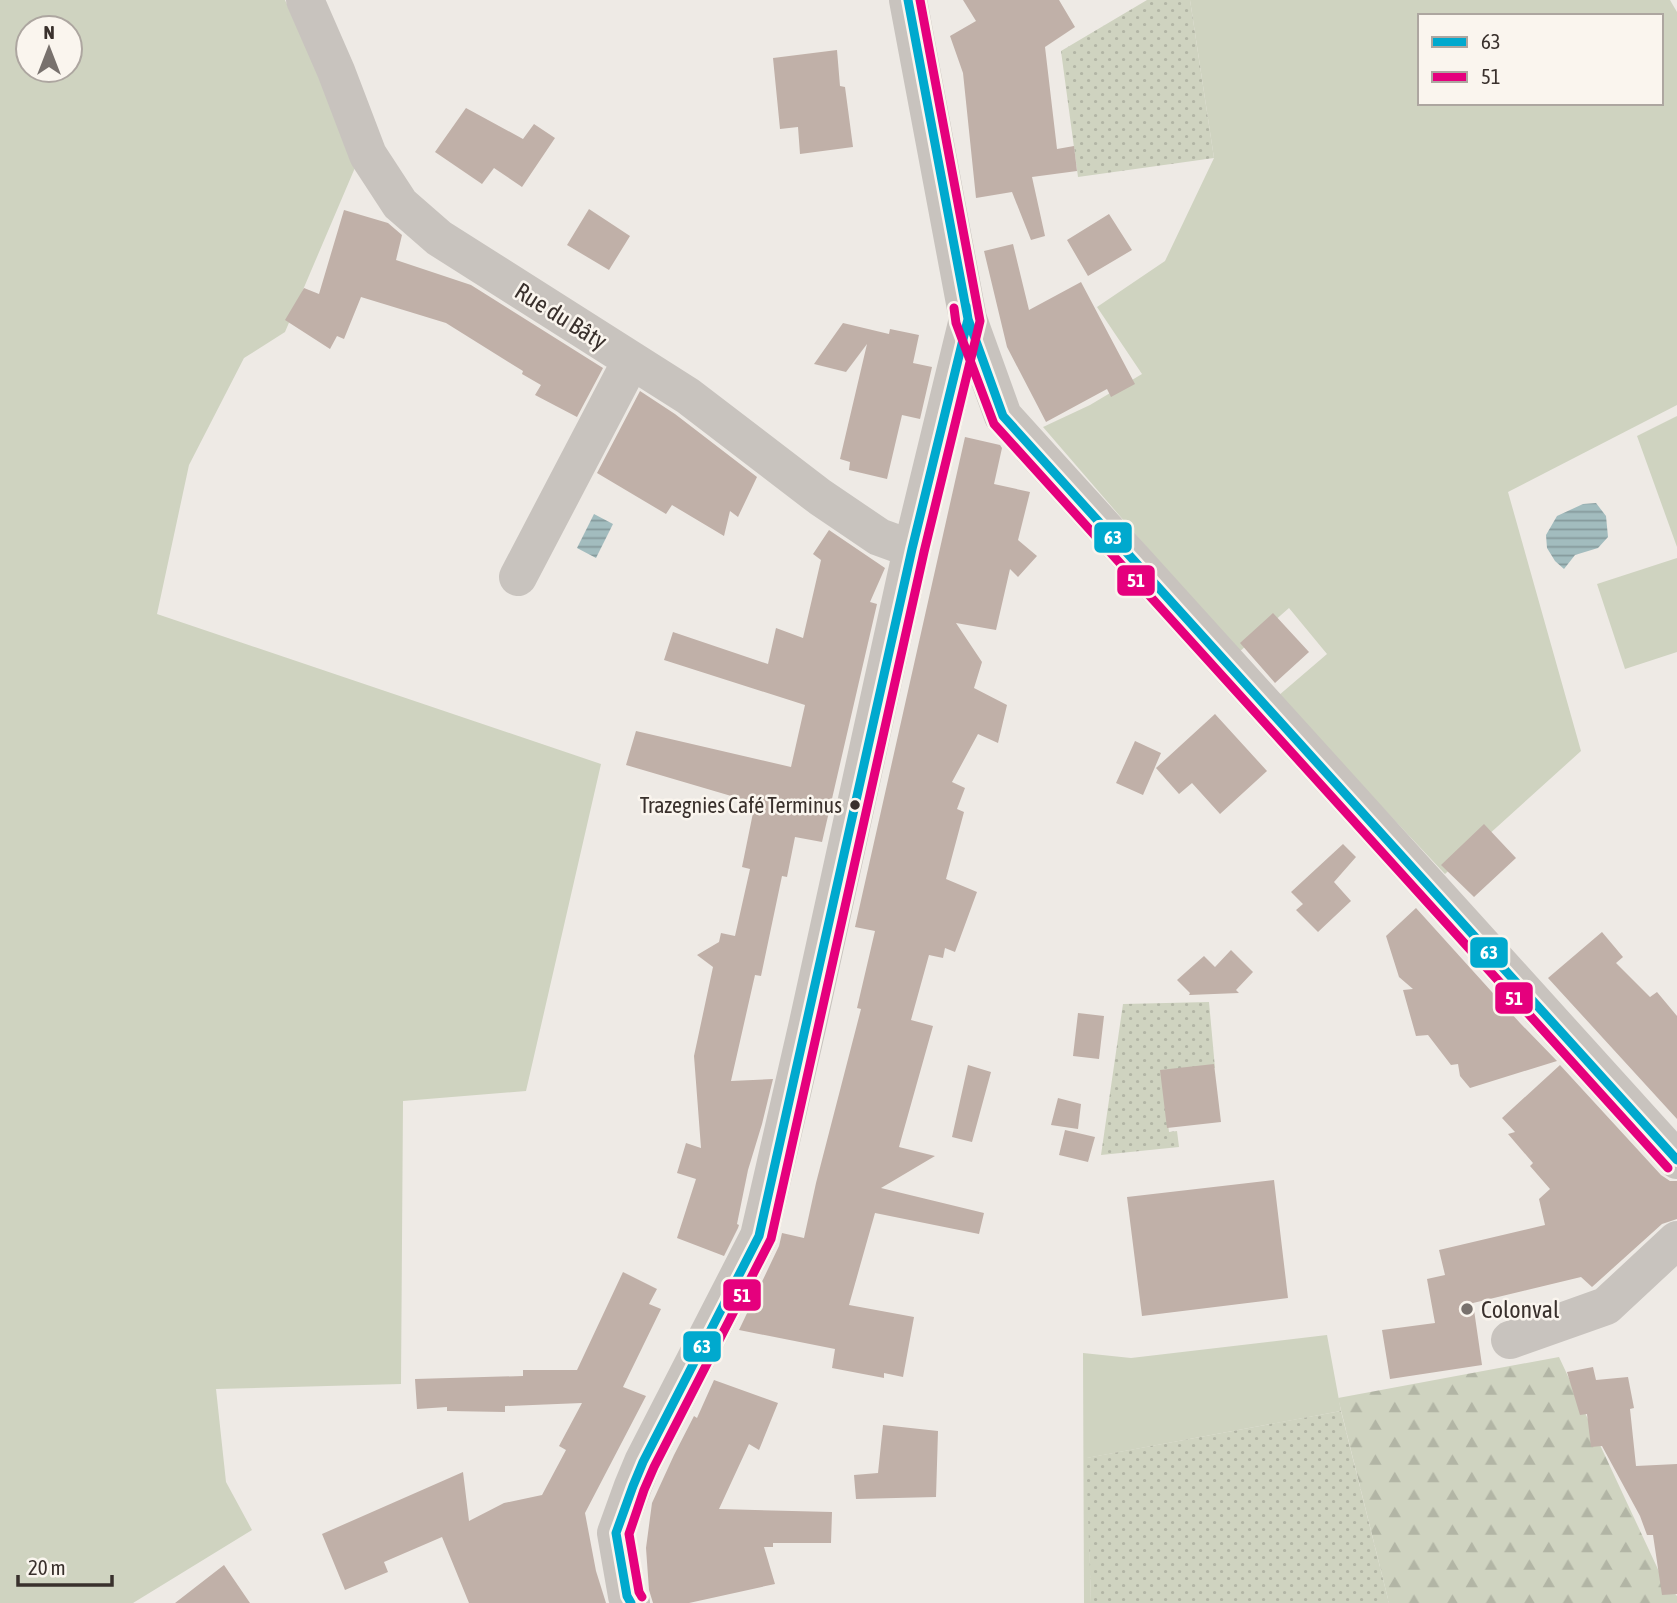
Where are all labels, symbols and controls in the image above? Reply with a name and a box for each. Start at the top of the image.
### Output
north arrow [14,14,84,84]
legend [1418,14,1663,105]
text: N [43,21,55,43]
text: 63 [1481,29,1501,53]
text: 51 [1481,64,1501,88]
street label: Rue du Bâty [510,277,612,355]
line badge: 63 [1093,521,1133,554]
text: 63 [1104,526,1122,548]
line badge: 51 [1116,564,1156,597]
text: 51 [1127,569,1145,591]
place label: Trazegnies Café Terminus [640,792,842,818]
marker: Trazegnies Café Terminus [848,798,862,812]
line badge: 63 [1469,936,1509,969]
text: 63 [1480,941,1498,963]
line badge: 51 [1494,981,1534,1015]
text: 51 [1505,987,1523,1009]
line badge: 51 [722,1278,762,1312]
text: 51 [733,1284,751,1306]
place label: Colonval [1481,1296,1560,1323]
marker: Colonval [1459,1301,1475,1317]
line badge: 63 [682,1330,722,1363]
text: 63 [693,1335,711,1357]
scale bar [18,1544,112,1588]
text: 20 m [28,1555,66,1579]

